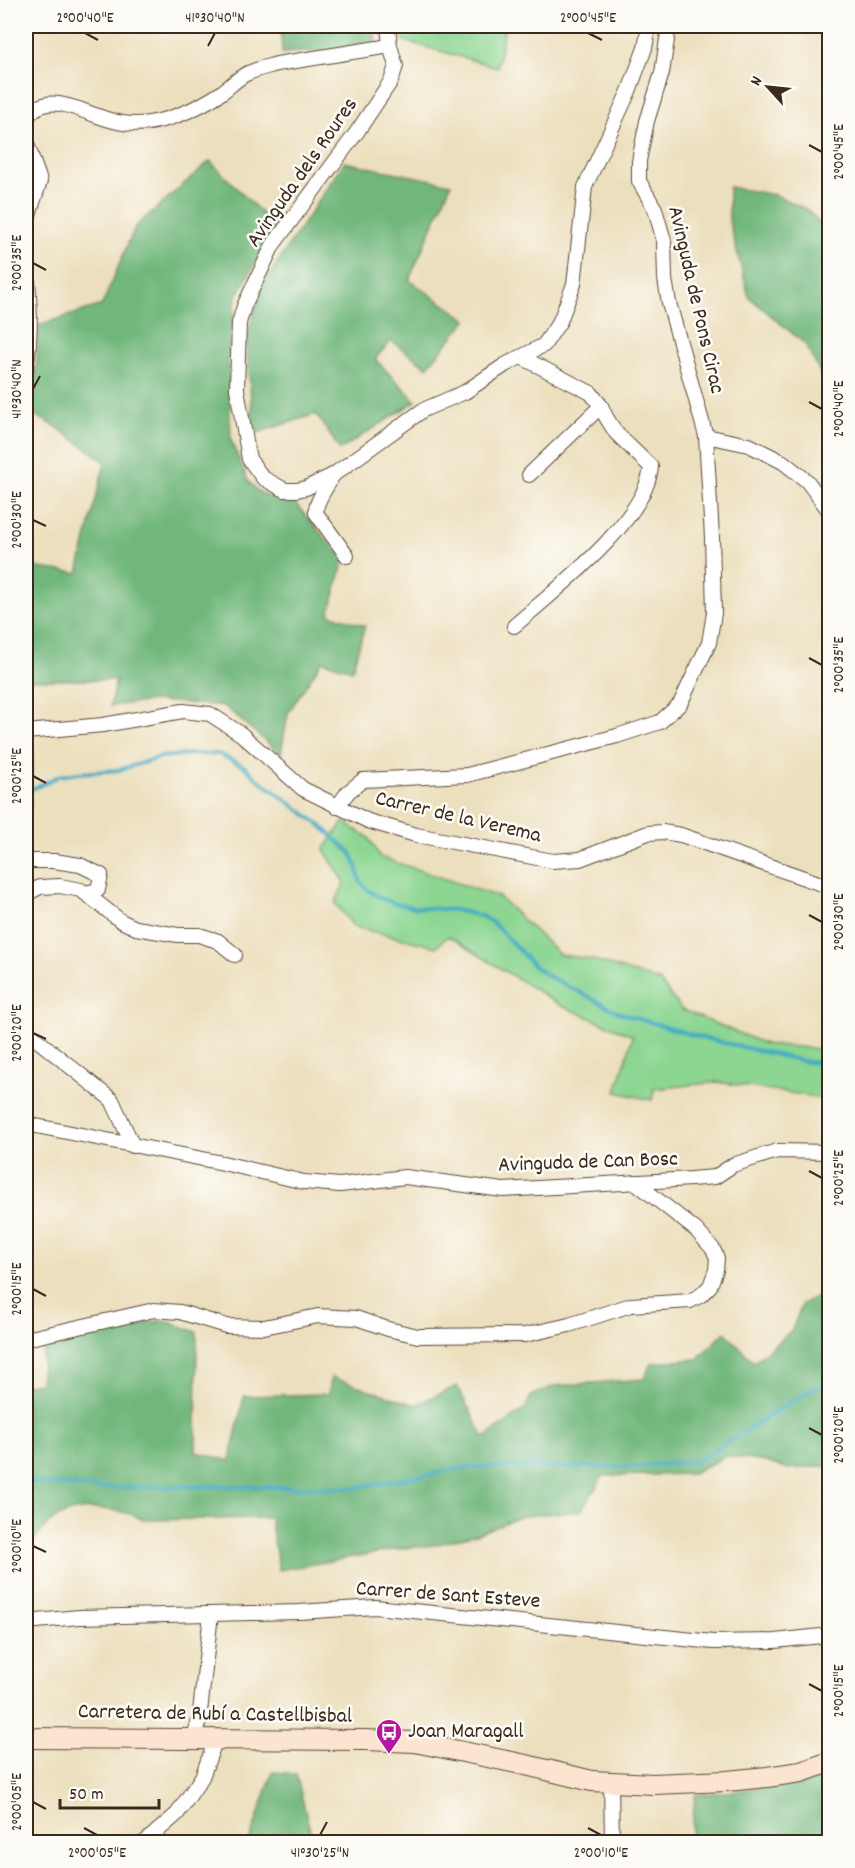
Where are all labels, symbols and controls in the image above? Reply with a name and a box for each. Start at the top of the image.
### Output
text: 2°00'40"E [56,8,114,30]
text: 41°30'40"N [185,8,245,30]
text: 2°00'45"E [560,8,616,30]
north arrow [738,57,798,117]
text: N [745,72,769,90]
street label: Avinguda dels Roures [240,92,366,254]
text: 2°00'45"E [829,124,851,180]
street label: Avinguda de Pons Cirac [658,203,732,397]
text: 2°00'35"E [7,235,29,291]
text: 41°30'40"N [7,359,29,419]
text: 2°00'40"E [829,380,851,438]
text: 2°00'30"E [7,491,29,549]
text: 2°00'35"E [829,637,851,693]
text: 2°00'25"E [7,748,29,804]
street label: Carrer de la Verema [372,784,545,852]
text: 2°00'30"E [829,893,851,951]
text: 2°00'20"E [7,1004,29,1062]
street label: Avinguda de Can Bosc [498,1144,679,1182]
text: 2°00'25"E [829,1150,851,1206]
text: 2°00'15"E [7,1262,29,1316]
text: 2°00'20"E [829,1406,851,1464]
text: 2°00'10"E [7,1519,29,1573]
street label: Carrer de Sant Esteve [355,1574,541,1618]
text: 2°00'15"E [829,1664,851,1718]
street label: Carretera de Rubí a Castellbisbal [78,1697,352,1733]
bus stop icon: Joan Maragall [374,1717,404,1755]
place label: Joan Maragall [408,1717,523,1748]
scale bar [60,1772,159,1810]
text: 2°00'05"E [7,1773,29,1831]
text: 50 m [69,1783,104,1808]
text: 2°00'05"E [68,1843,126,1865]
text: 41°30'25"N [291,1843,349,1865]
text: 2°00'10"E [574,1843,628,1865]

